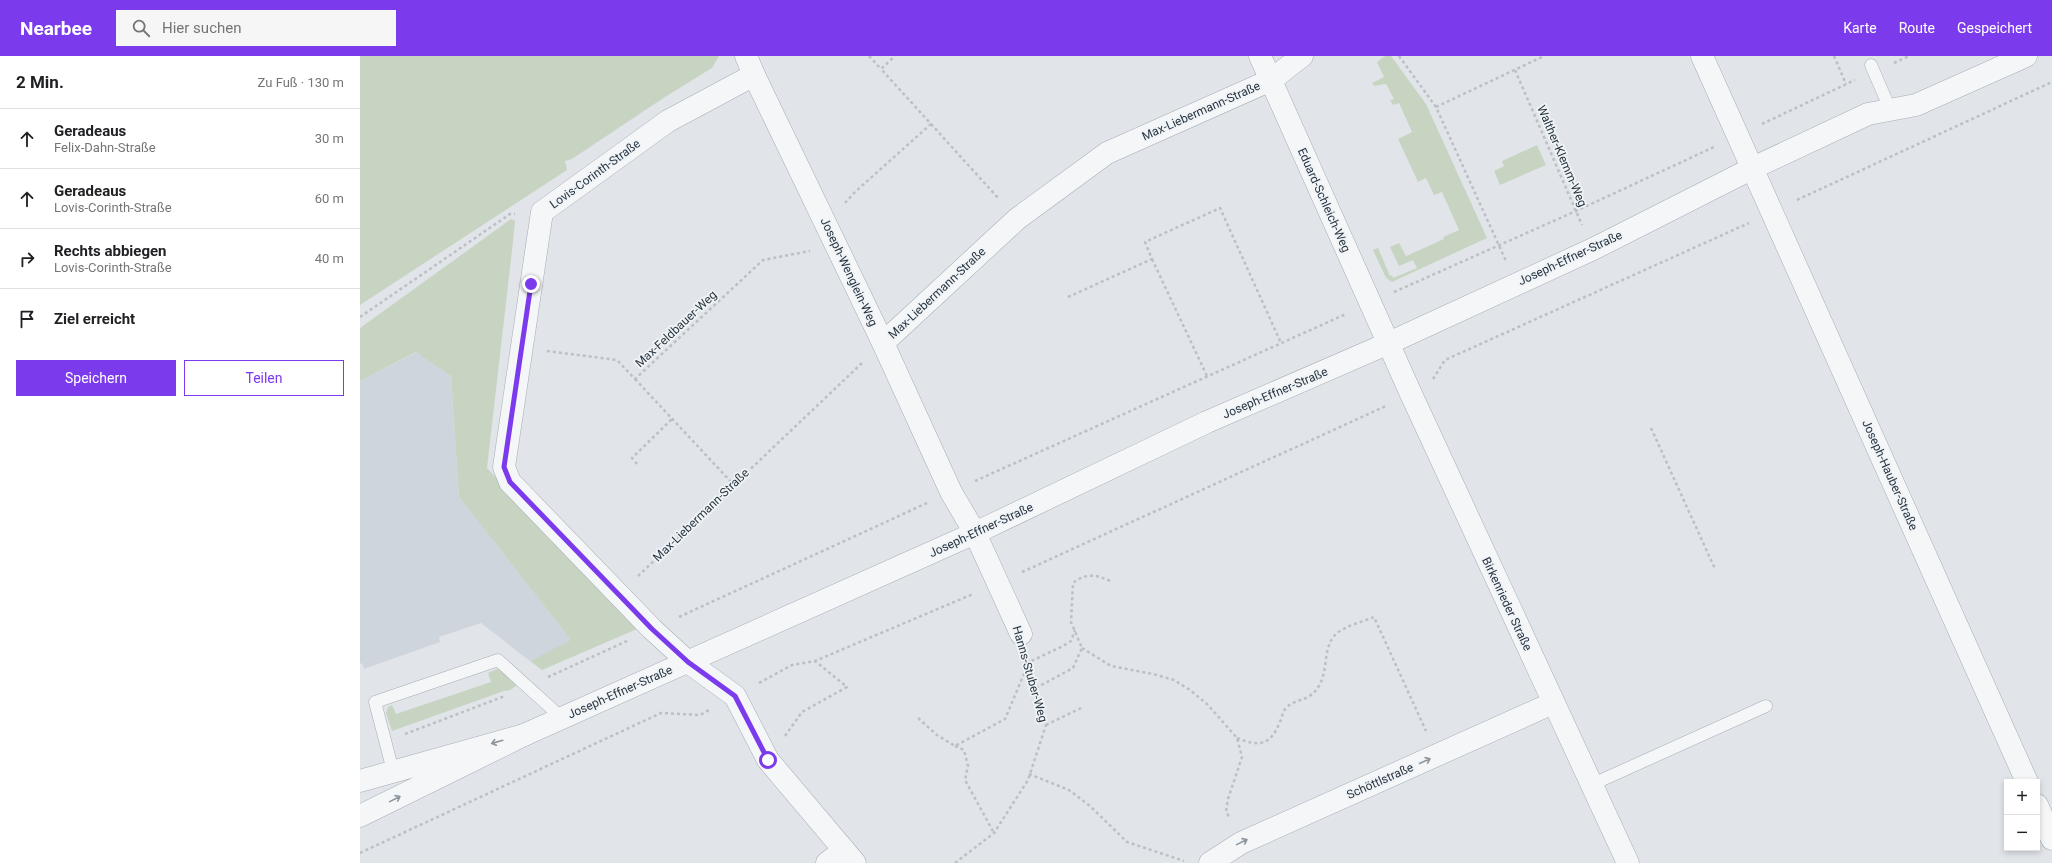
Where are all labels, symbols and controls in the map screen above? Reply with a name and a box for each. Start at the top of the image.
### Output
search box [116,10,396,46]
text: Nearbee [20,17,92,40]
icon: search [130,17,152,39]
text: Hier suchen [162,19,241,37]
text: Karte [1843,20,1877,36]
text: Route [1899,20,1935,36]
text: Gespeichert [1957,20,2032,36]
text: 2 Min. [16,72,64,92]
text: Zu Fuß · 130 m [258,75,344,90]
street label: Max-Liebermann-Straße [1140,79,1262,143]
street label: Walther-Klemm-Weg [1534,103,1590,209]
text: Geradeaus [54,122,126,140]
icon: ahead [16,128,38,150]
text: 30 m [315,131,344,146]
street label: Lovis-Corinth-Straße [547,136,643,212]
text: Felix-Dahn-Straße [54,140,156,155]
street label: Eduard-Schleich-Weg [1295,146,1353,254]
text: Geradeaus [54,182,126,200]
icon: ahead [16,188,38,210]
text: 60 m [315,191,344,206]
text: Lovis-Corinth-Straße [54,200,172,215]
street label: Joseph-Wenglein-Weg [818,215,880,329]
street label: Joseph-Effner-Straße [1516,228,1624,288]
text: Rechts abbiegen [54,242,167,260]
street label: Max-Liebermann-Straße [886,244,988,342]
icon: right [16,248,38,270]
text: 40 m [315,251,344,266]
text: Lovis-Corinth-Straße [54,260,172,275]
route end [522,275,540,293]
street label: Max-Feldbauer-Weg [632,288,720,370]
icon: arrive [16,308,38,330]
text: Ziel erreicht [54,310,135,328]
button: Speichern [16,360,176,396]
button: Teilen [184,360,344,396]
street label: Joseph-Effner-Straße [1220,364,1330,422]
street label: Joseph-Hauber-Straße [1859,417,1921,533]
street label: Max-Liebermann-Straße [650,466,752,564]
street label: Joseph-Effner-Straße [927,500,1035,560]
street label: Birkenrieder Straße [1479,555,1535,653]
street label: Hanns-Stuber-Weg [1010,624,1050,724]
street label: Joseph-Effner-Straße [566,663,674,721]
one-way arrow [491,739,504,747]
route start [759,751,777,769]
one-way arrow [1419,756,1431,764]
street label: Schöttlstraße [1344,760,1416,802]
map controls [2004,779,2040,851]
button: + [2004,779,2040,815]
one-way arrow [389,795,401,802]
button: − [2004,815,2040,851]
one-way arrow [1236,838,1248,845]

